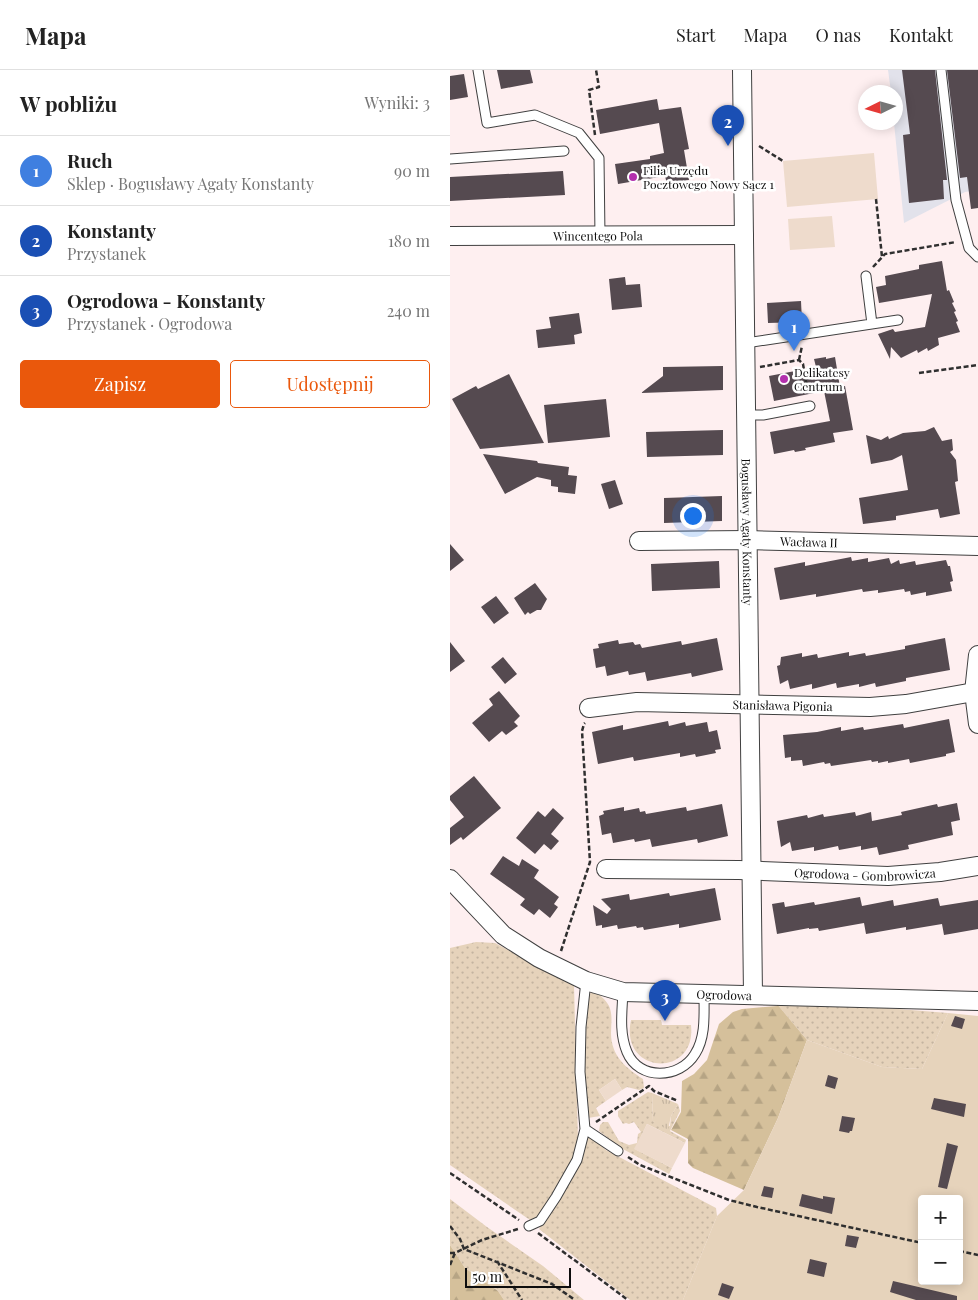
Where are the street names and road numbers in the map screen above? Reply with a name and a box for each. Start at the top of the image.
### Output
street label: Wincentego Pola [552,227,643,244]
street label: Bogusławy Agaty Konstanty [739,458,756,606]
street label: Wacława II [779,533,838,550]
street label: Stanisława Pigonia [732,696,833,714]
street label: Ogrodowa - Gombrowicza [794,864,936,884]
street label: Ogrodowa [696,986,752,1003]

